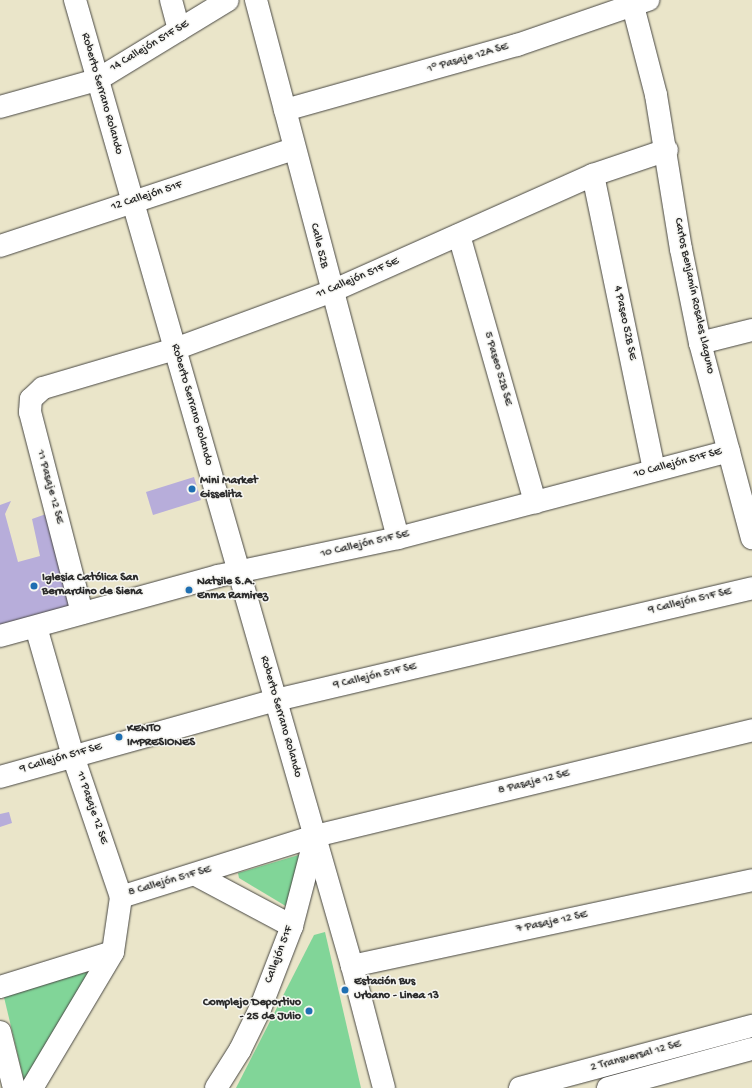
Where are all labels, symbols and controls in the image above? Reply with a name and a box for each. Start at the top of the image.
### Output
street label: 14 Callejón 51F SE [108,18,192,76]
street label: Roberto Serrano Rolando [77,32,125,156]
street label: 1° Pasaje 12A SE [426,41,510,77]
street label: 12 Callejón 51F [110,179,184,215]
street label: Carlos Benjamín Rosales Llaguno [669,217,717,375]
street label: Calle 52B [305,222,331,270]
street label: 11 Callejón 51F SE [314,255,402,303]
street label: 4 Paseo 52B SE [609,284,639,362]
street label: 5 Paseo 52B SE [480,330,514,408]
street label: Roberto Serrano Rolando [167,343,215,467]
street label: 10 Callejón 51F SE [632,445,724,483]
street label: 11 Pasaje 12 SE [32,448,66,526]
place label: Mini Market Gisselita [200,475,258,503]
marker: Mini Market Gisselita [187,484,197,494]
street label: 10 Callejón 51F SE [319,528,411,562]
place label: Iglesia Católica San Bernardino de Siena [42,572,142,600]
place label: Natsile S.A. Enma Ramirez [197,576,268,604]
marker: Iglesia Católica San Bernardino de Siena [29,581,39,591]
marker: Natsile S.A. Enma Ramirez [184,585,194,595]
street label: 9 Callejón 51F SE [647,585,733,619]
street label: Roberto Serrano Rolando [256,655,304,779]
street label: 9 Callejón 51F SE [332,660,418,694]
place label: KENTO IMPRESIONES [127,723,195,751]
marker: KENTO IMPRESIONES [114,732,124,742]
street label: 9 Callejón 51F SE [18,740,104,778]
street label: 8 Pasaje 12 SE [497,767,571,799]
street label: 11 Pasaje 12 SE [72,770,110,846]
street label: 8 Callejón 51F SE [127,863,213,901]
street label: 7 Pasaje 12 SE [515,908,589,938]
street label: Callejón 51F [262,924,298,986]
place label: Estación Bus Urbano - Linea 13 [354,976,439,1004]
marker: Estación Bus Urbano - Linea 13 [339,984,351,996]
place label: Complejo Deportivo - 25 de Julio [203,997,301,1025]
marker: Complejo Deportivo - 25 de Julio [304,1006,314,1016]
street label: 2 Transversal 12 SE [589,1038,683,1076]

